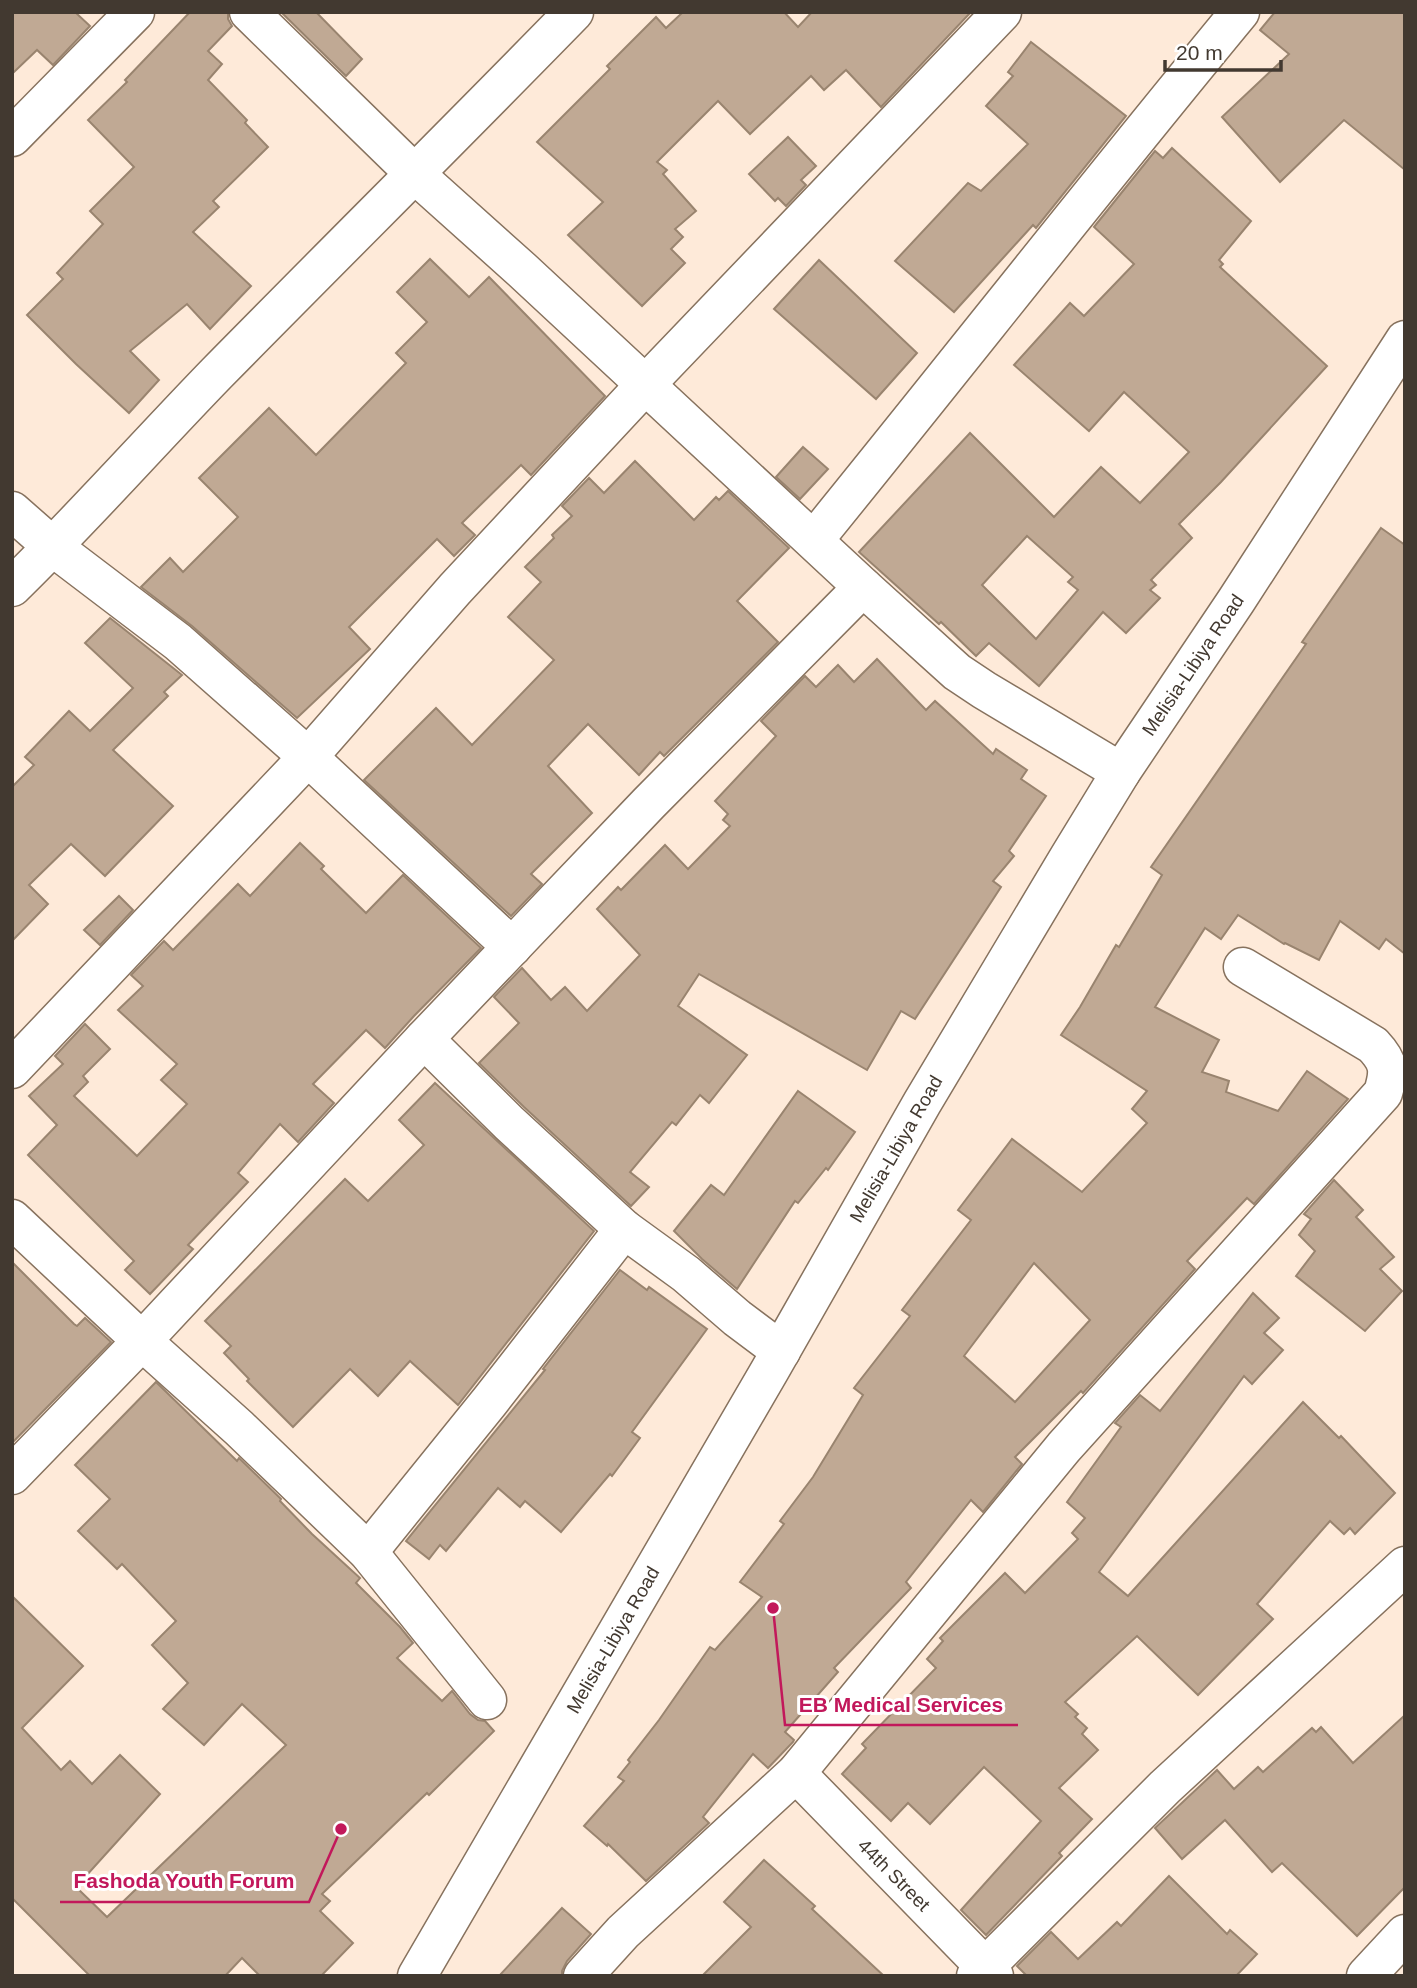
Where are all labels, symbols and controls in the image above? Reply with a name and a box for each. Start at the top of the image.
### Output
scale bar [1165,28,1280,72]
text: 20 m [1176,41,1223,64]
street label: Melisia-Libiya Road [1138,590,1248,740]
street label: Melisia-Libiya Road [845,1072,947,1226]
street label: Melisia-Libiya Road [562,1563,664,1717]
callout: EB Medical Services [785,1683,1018,1725]
text: EB Medical Services [799,1693,1003,1716]
street label: 44th Street [854,1835,935,1916]
callout: Fashoda Youth Forum [60,1860,309,1902]
text: Fashoda Youth Forum [74,1869,294,1892]

